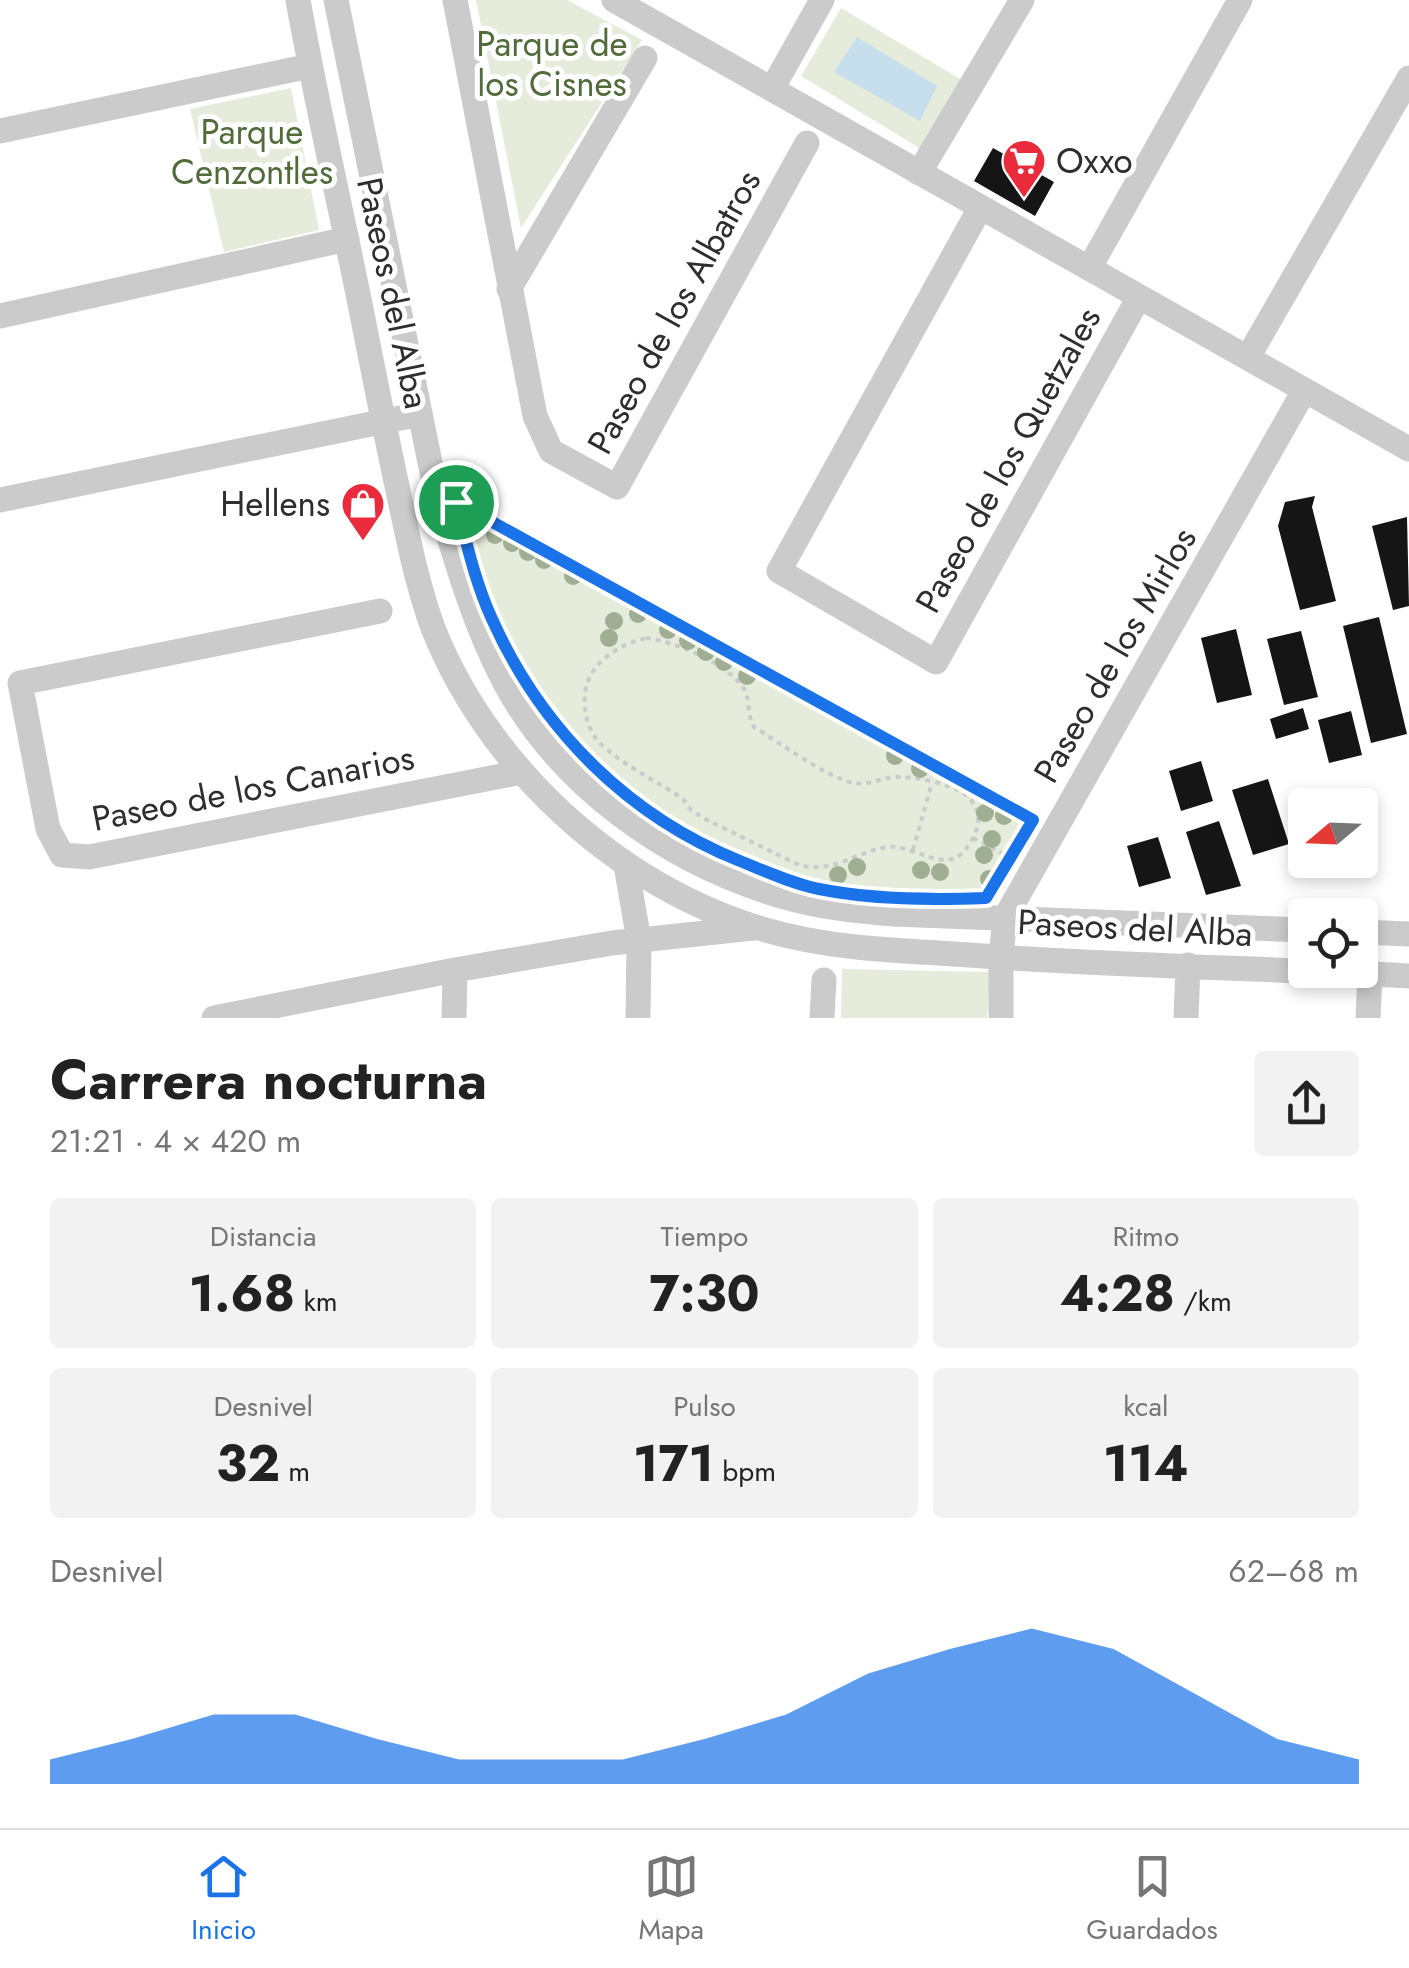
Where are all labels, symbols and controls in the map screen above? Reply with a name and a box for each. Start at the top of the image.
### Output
park label: Parque de los Cisnes [476,19,628,109]
park label: Parque Cenzontles [171,107,333,197]
place label: Oxxo [1056,136,1133,186]
supermarket icon: Oxxo [1001,138,1047,199]
street label: Paseo de los Albatros [575,161,773,463]
street label: Paseos del Alba [344,173,442,413]
street label: Paseo de los Quetzales [903,298,1113,622]
pin [414,460,499,545]
icon: arrive [429,475,484,530]
place label: Hellens [220,479,330,529]
shop icon: Hellens [340,481,386,542]
street label: Paseo de los Mirlos [1021,518,1209,792]
street label: Paseo de los Canarios [88,732,418,844]
north arrow [1288,788,1378,878]
map controls [1288,788,1378,988]
street label: Paseos del Alba [1016,897,1254,959]
button: locate [1288,898,1378,988]
text: Carrera nocturna [50,1040,487,1120]
button: share [1254,1051,1359,1156]
text: 21:21 · 4 × 420 m [50,1118,301,1164]
text: Distancia [210,1216,316,1257]
text: Tiempo [661,1216,748,1257]
text: Ritmo [1112,1216,1179,1257]
text: 1.68 [189,1257,295,1330]
text: 7:30 [649,1257,760,1330]
text: 4:28 [1060,1257,1175,1330]
text: km [295,1281,338,1322]
text: /km [1175,1281,1232,1322]
text: Desnivel [213,1386,313,1427]
text: Pulso [673,1386,736,1427]
text: kcal [1123,1386,1168,1427]
text: 32 [216,1427,280,1500]
text: 171 [633,1427,714,1500]
text: 114 [1103,1427,1189,1500]
text: m [280,1451,310,1492]
text: bpm [714,1451,776,1492]
text: Desnivel [50,1548,164,1594]
text: 62–68 m [1228,1548,1359,1594]
tab: Inicio [191,1849,256,1950]
tab: Mapa [638,1849,704,1950]
tab: Guardados [1086,1849,1218,1950]

